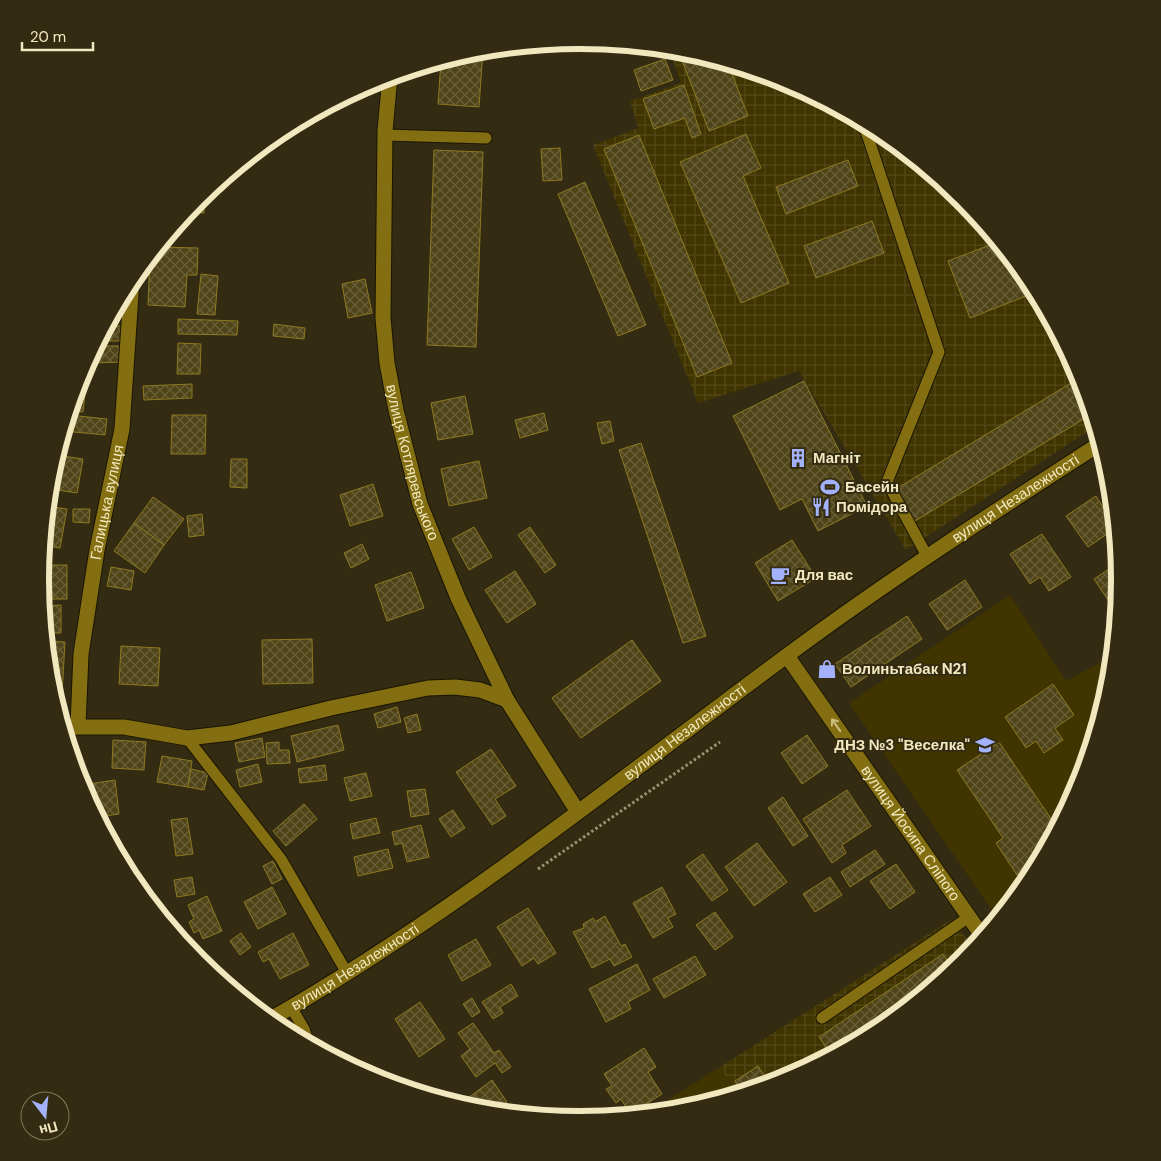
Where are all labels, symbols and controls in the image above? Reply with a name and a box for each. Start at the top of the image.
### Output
scale bar [22,20,94,52]
text: 20 m [30,27,66,47]
street label: вулиця Котляревського [381,383,444,543]
street label: Галицька вулиця [86,443,129,561]
building icon: Магніт [787,447,809,469]
place label: Магніт [813,448,861,468]
street label: вулиця Незалежності [948,450,1083,547]
sports icon: Басейн [819,476,841,498]
place label: Басейн [845,477,899,497]
restaurant icon: Помідора [810,496,832,518]
place label: Помідора [836,497,908,517]
cafe icon: Для вас [769,564,791,586]
place label: Для вас [795,565,853,585]
shop icon: Волиньтабак N21 [816,658,838,680]
place label: Волиньтабак N21 [842,659,967,679]
street label: вулиця Незалежності [620,680,750,785]
one-way arrow [831,718,841,732]
school or university icon: ДНЗ №3 "Веселка" [974,734,996,756]
place label: ДНЗ №3 "Веселка" [834,735,970,755]
street label: вулиця Йосипа Сліпого [856,761,965,905]
street label: вулиця Незалежності [287,919,423,1015]
north arrow [20,1091,70,1141]
text: Пн [37,1117,60,1140]

